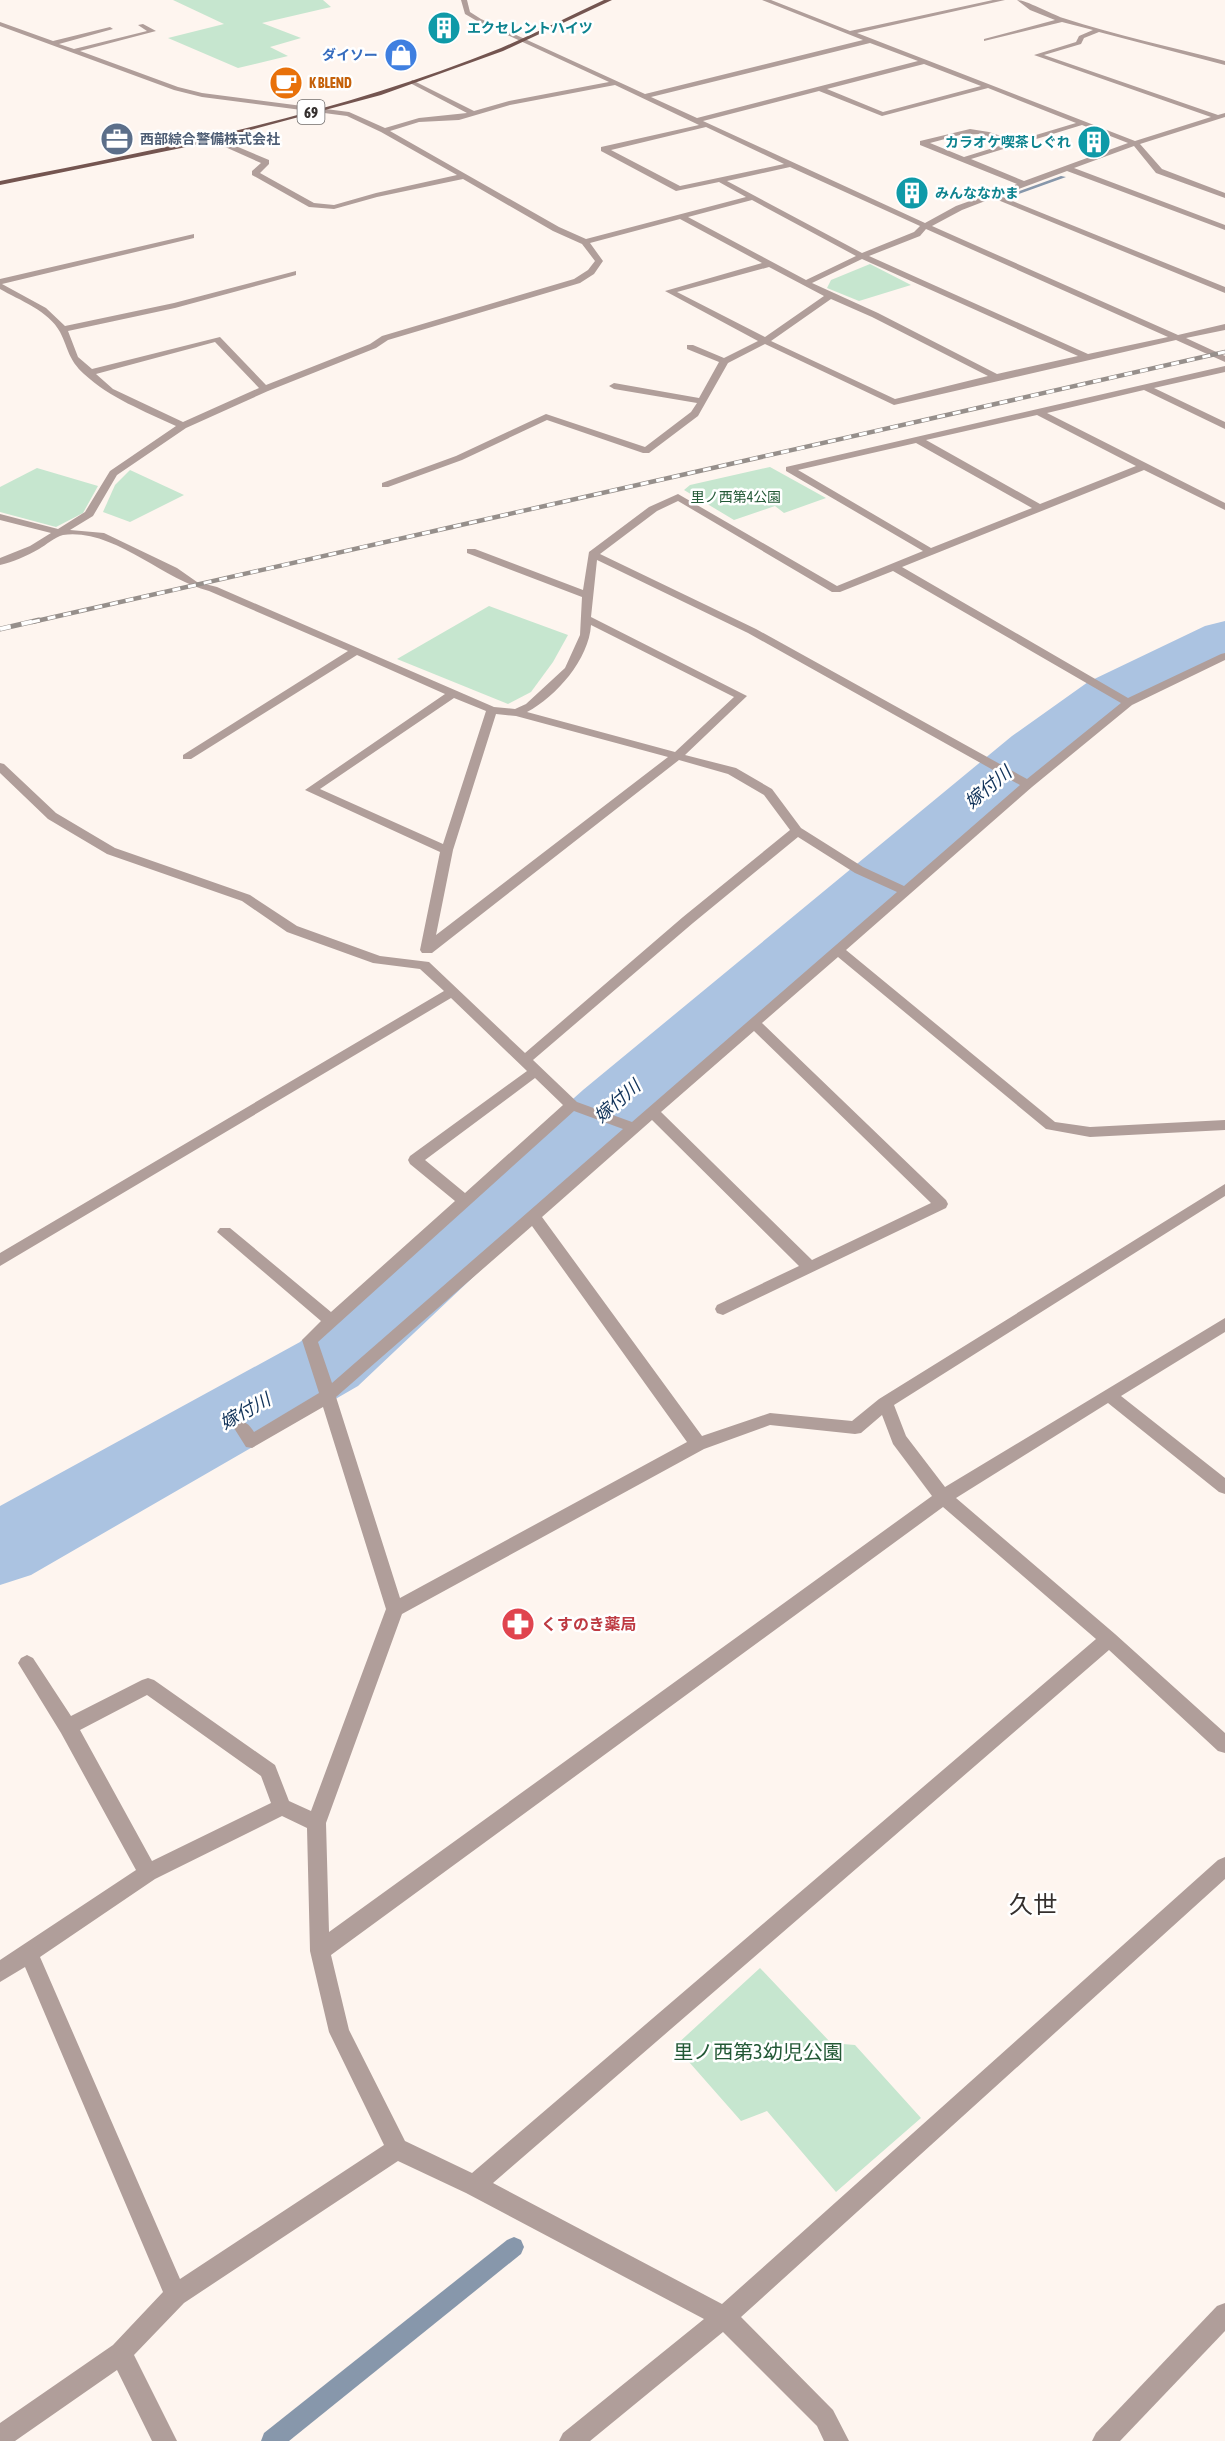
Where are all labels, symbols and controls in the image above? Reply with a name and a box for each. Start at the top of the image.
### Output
building icon: エクセレントハイツ [426,10,462,46]
place label: エクセレントハイツ [467,20,593,36]
shop icon: ダイソー [383,37,419,73]
place label: ダイソー [322,47,378,63]
cafe icon: K BLEND [268,65,304,101]
place label: K BLEND [309,75,352,91]
road number: 69 [298,100,324,124]
office icon: 西部綜合警備株式会社 [99,121,135,157]
building icon: カラオケ喫茶しぐれ [1076,124,1112,160]
place label: 西部綜合警備株式会社 [140,131,280,147]
place label: カラオケ喫茶しぐれ [945,134,1071,150]
building icon: みんななかま [894,175,930,211]
place label: みんななかま [935,185,1019,201]
park label: 里ノ西第4公園 [691,489,781,505]
water label: 嫁付川 [961,760,1017,812]
water label: 嫁付川 [590,1074,646,1127]
water label: 嫁付川 [216,1388,275,1433]
pharmacy icon: くすのき薬局 [500,1606,536,1642]
place label: くすのき薬局 [541,1615,637,1633]
district label: 久世 [1009,1891,1057,1918]
park label: 里ノ西第3幼児公園 [673,2040,843,2063]

